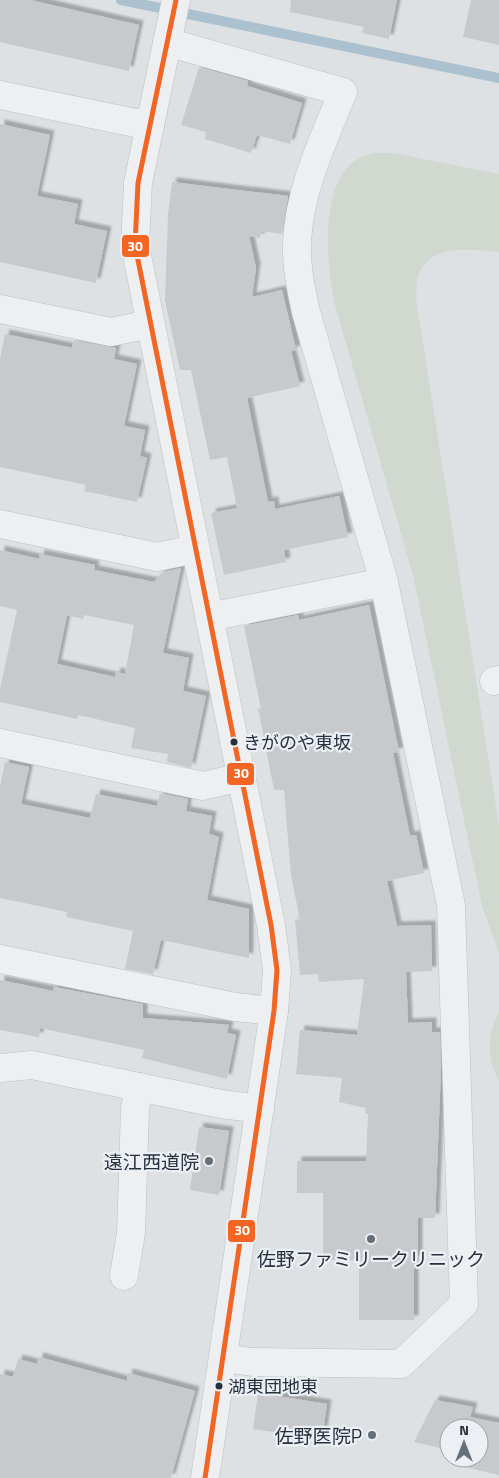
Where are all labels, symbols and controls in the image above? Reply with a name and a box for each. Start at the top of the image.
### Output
line badge: 30 [121,234,150,258]
text: 30 [127,235,143,256]
place label: きがのや東坂 [243,729,351,756]
marker: きがのや東坂 [229,737,239,747]
line badge: 30 [226,762,255,786]
text: 30 [233,762,249,783]
place label: 遠江西道院 [104,1147,199,1176]
marker: 遠江西道院 [203,1155,215,1167]
line badge: 30 [227,1219,256,1243]
text: 30 [234,1219,250,1240]
marker: 佐野ファミリークリニック [365,1233,377,1245]
place label: 佐野ファミリークリニック [257,1244,485,1273]
place label: 湖東団地東 [228,1373,318,1400]
marker: 湖東団地東 [214,1381,224,1391]
north arrow [439,1418,489,1468]
text: N [459,1419,469,1440]
place label: 佐野医院P [275,1421,362,1450]
marker: 佐野医院P [366,1429,378,1441]

